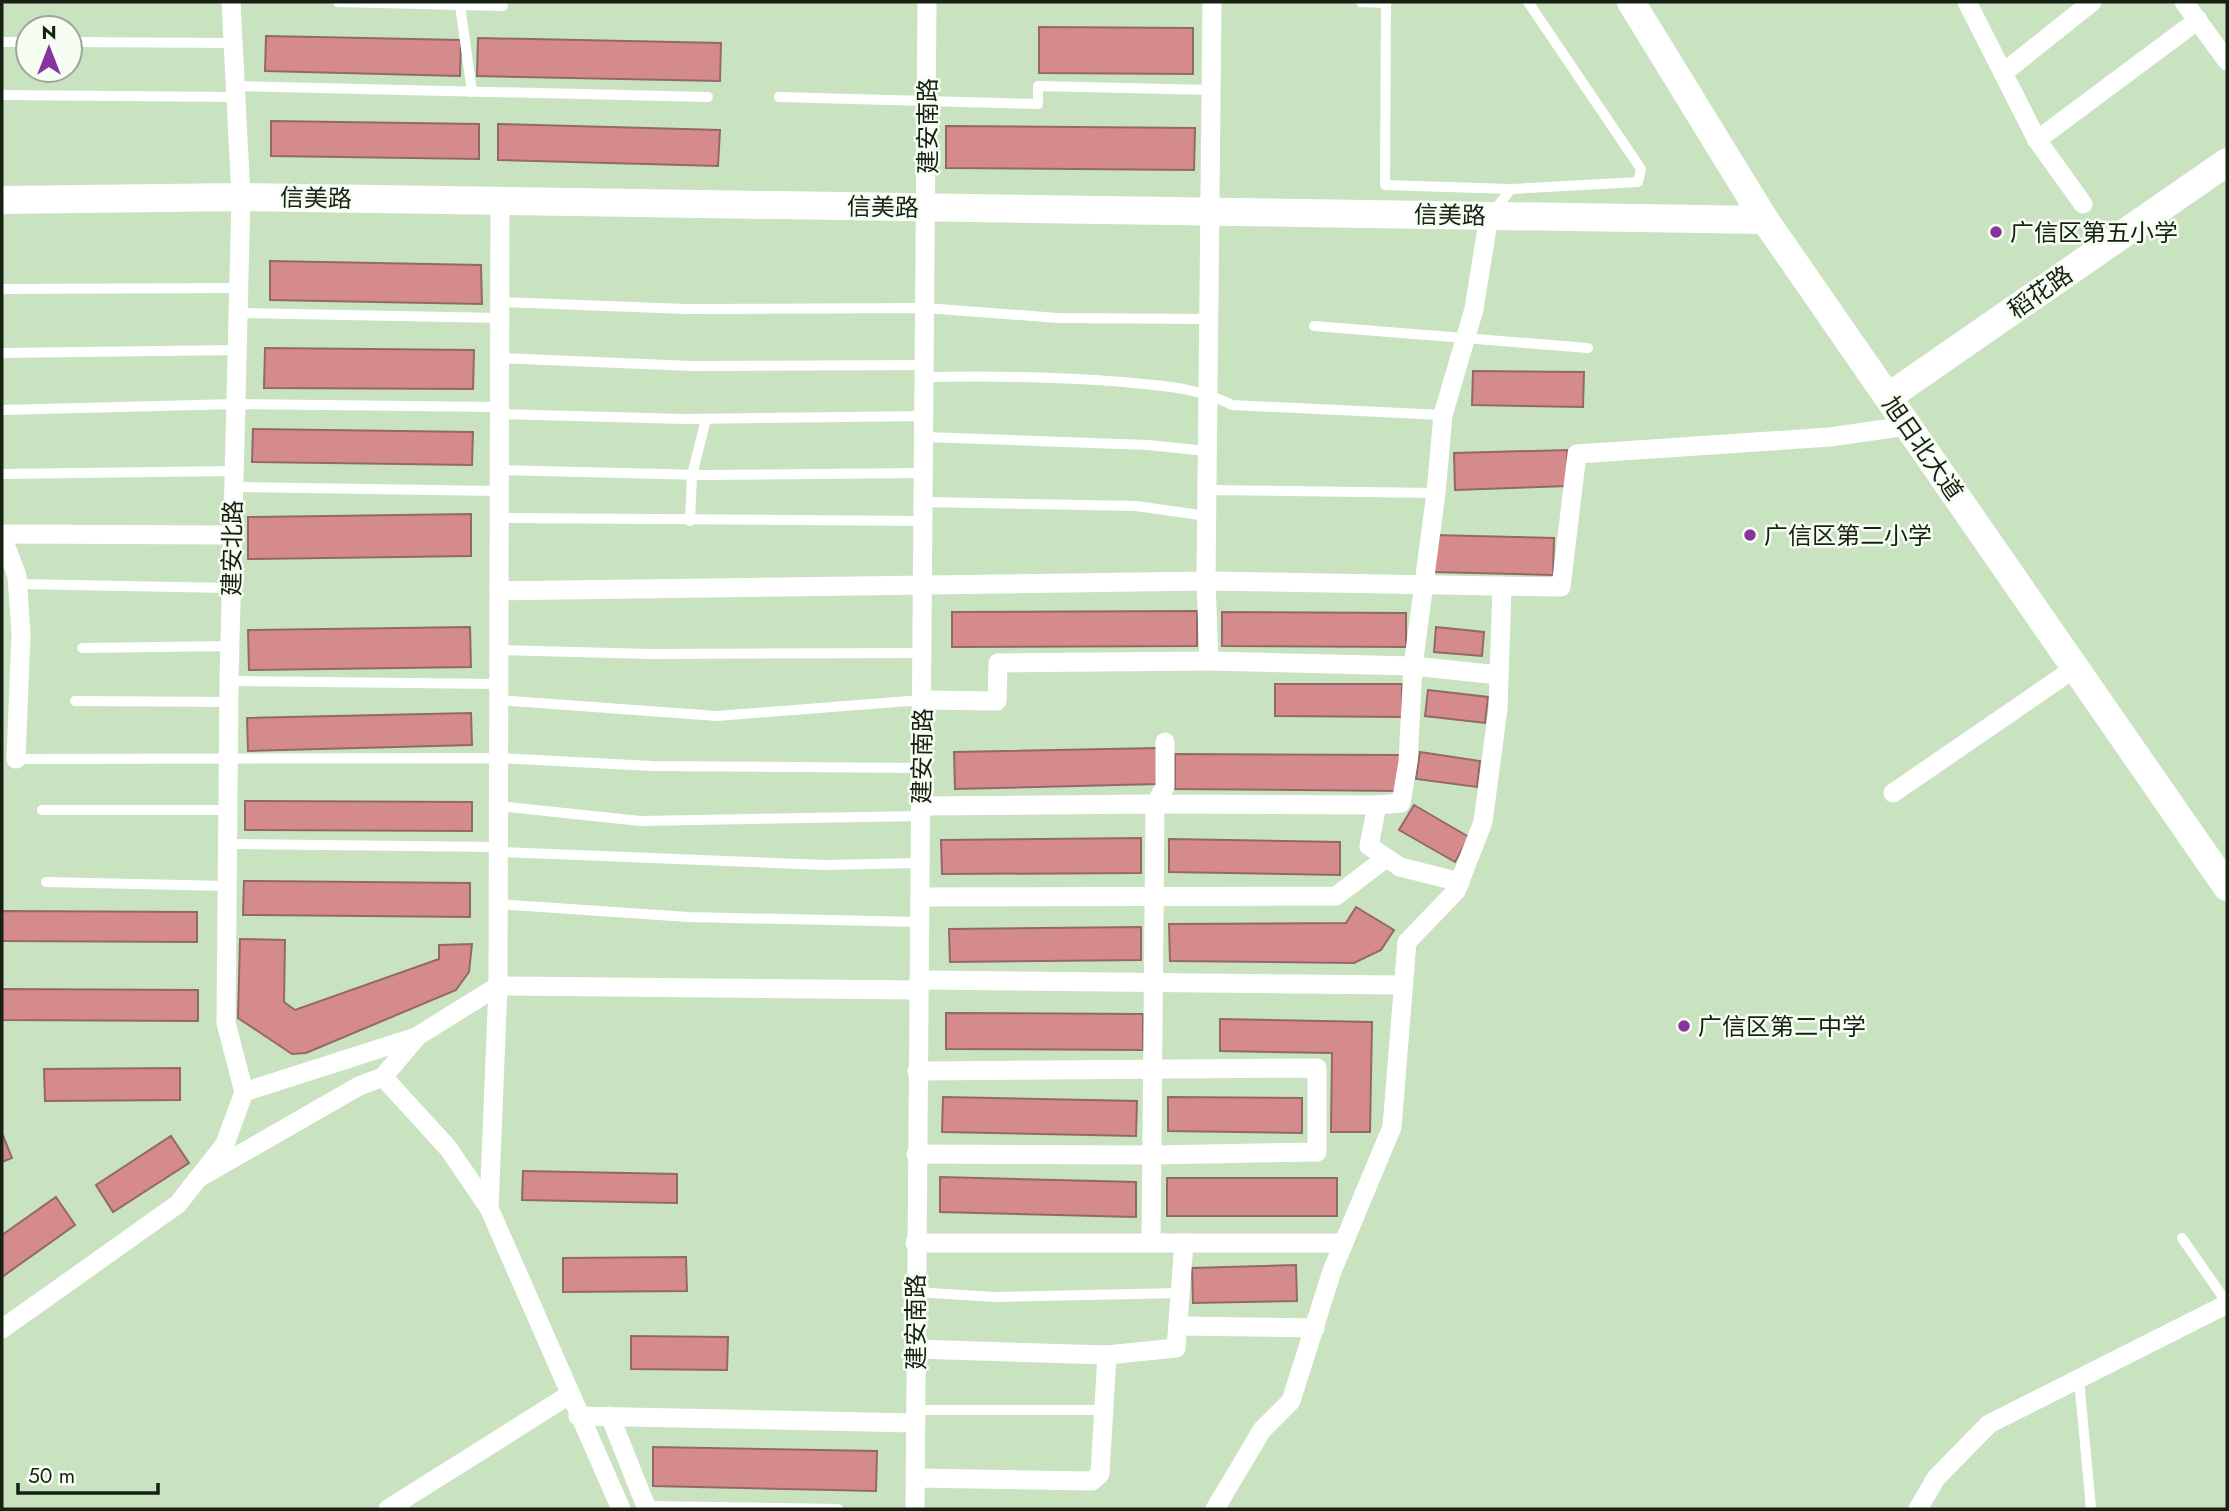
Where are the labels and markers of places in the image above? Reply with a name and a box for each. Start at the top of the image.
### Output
place label: 广信区第五小学 [2010,215,2178,250]
marker: 广信区第五小学 [1988,224,2004,240]
place label: 广信区第二小学 [1764,518,1932,553]
marker: 广信区第二小学 [1742,527,1758,543]
place label: 广信区第二中学 [1698,1009,1866,1044]
marker: 广信区第二中学 [1676,1018,1692,1034]

